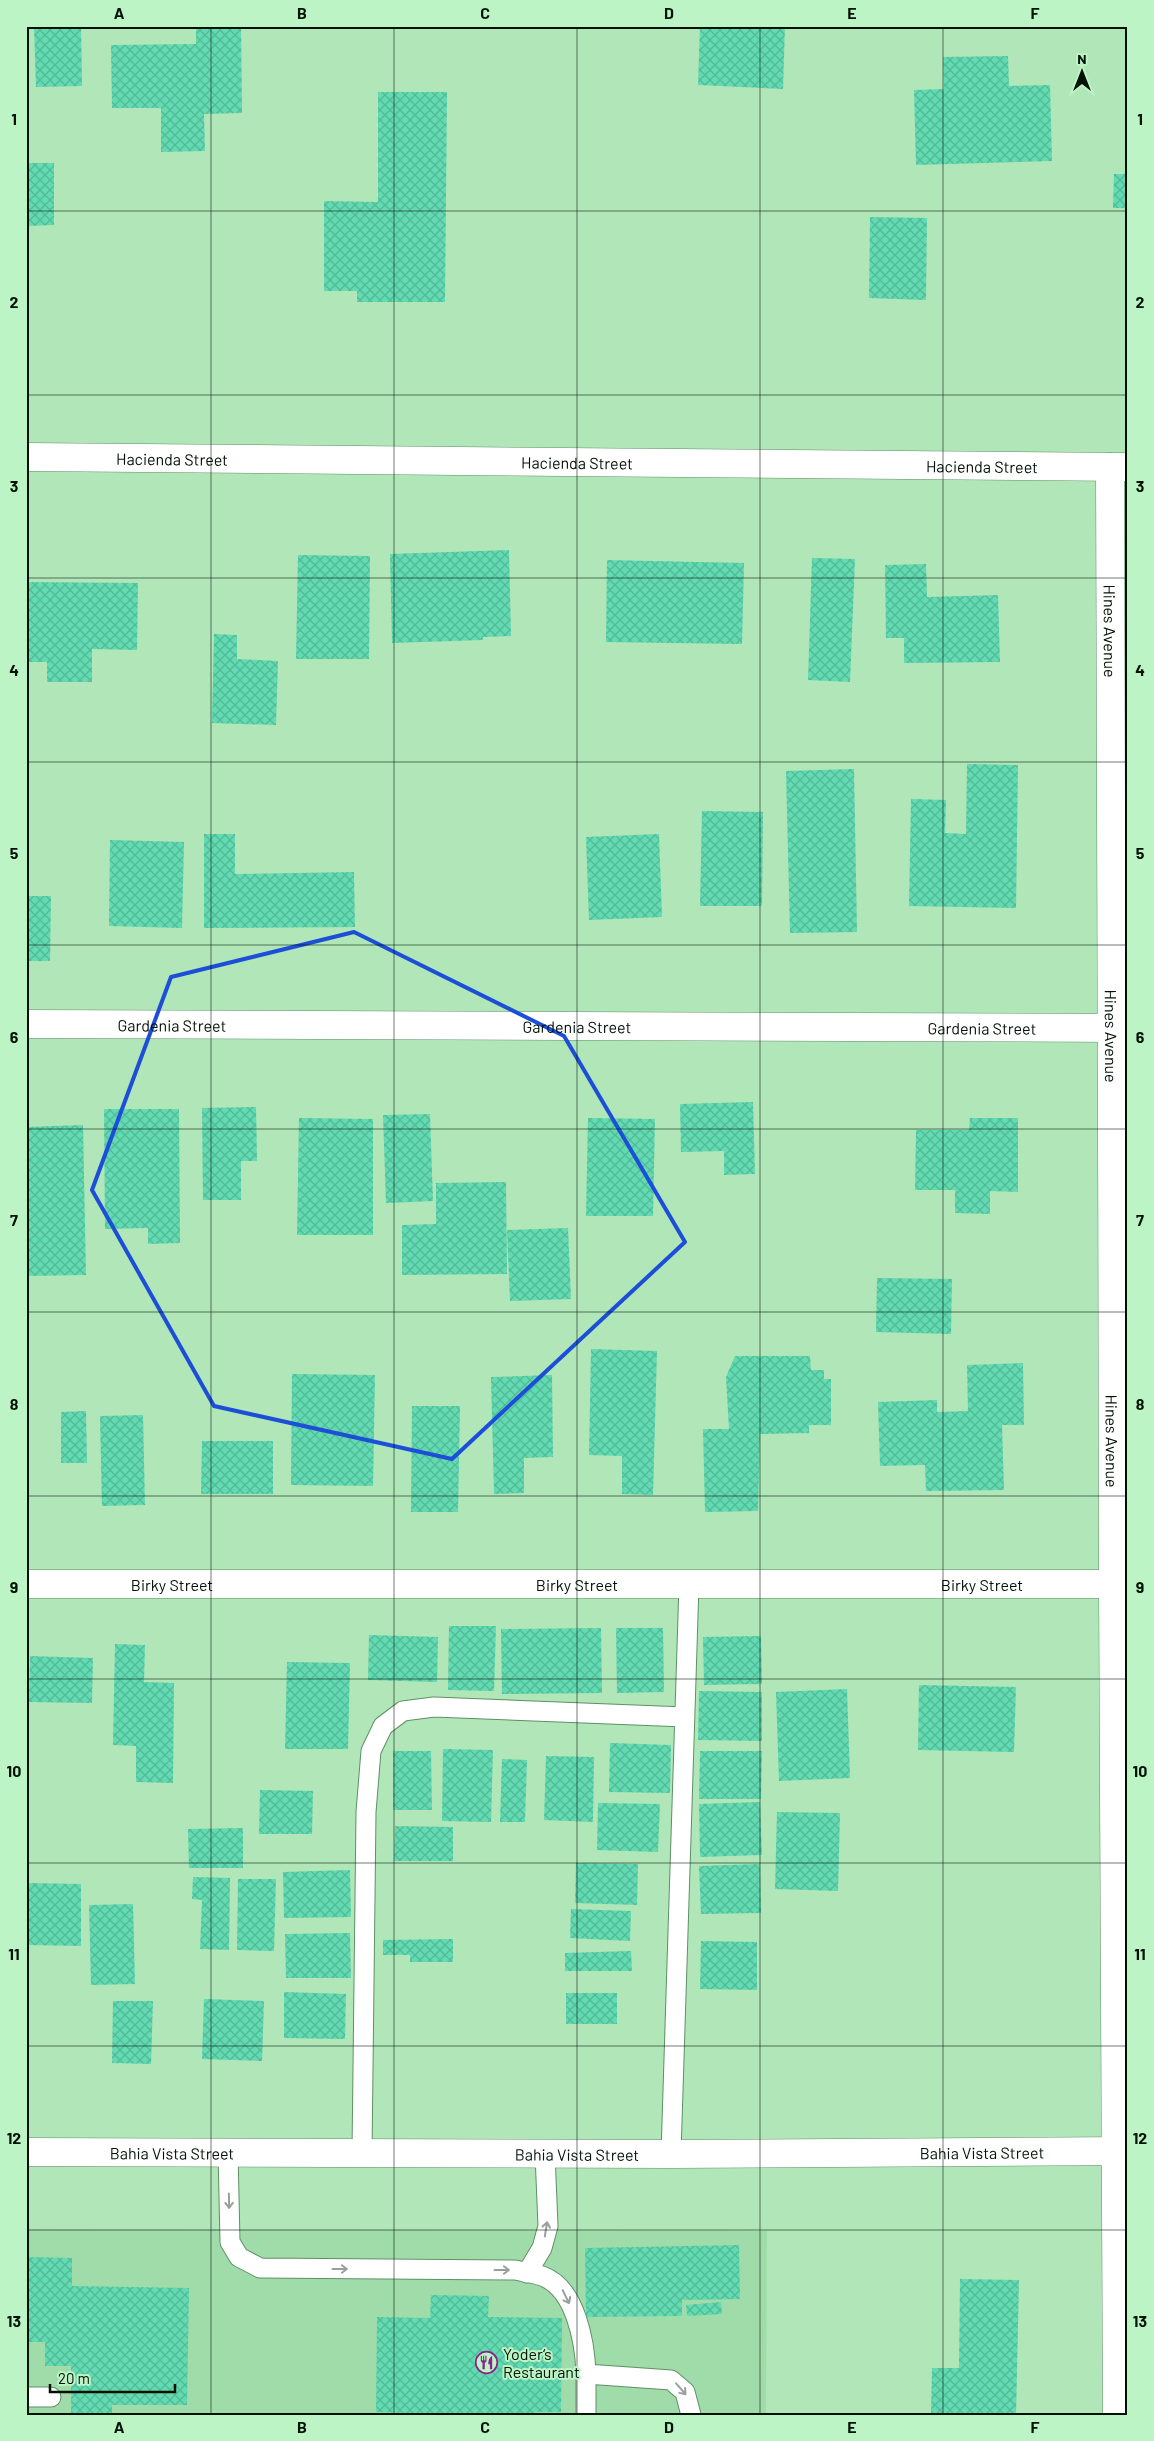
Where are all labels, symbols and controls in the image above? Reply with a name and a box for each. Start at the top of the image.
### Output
text: A [114,3,125,22]
text: B [297,3,307,22]
text: C [480,3,490,22]
text: D [664,3,674,22]
text: E [847,3,857,22]
text: F [1031,3,1040,22]
north arrow [1056,48,1106,98]
text: N [1077,50,1087,67]
text: 1 [11,109,17,128]
text: 1 [1137,109,1143,128]
text: 2 [10,292,19,311]
text: 2 [1136,292,1145,311]
street label: Hacienda Street [116,448,228,468]
street label: Hacienda Street [521,452,633,472]
street label: Hacienda Street [926,456,1038,476]
text: 3 [10,476,18,495]
text: 3 [1136,476,1144,495]
street label: Hines Avenue [1101,584,1120,678]
text: 4 [9,660,19,679]
text: 4 [1135,660,1145,679]
text: 5 [10,843,19,862]
text: 5 [1136,843,1145,862]
street label: Hines Avenue [1102,989,1121,1083]
street label: Gardenia Street [118,1015,226,1034]
street label: Gardenia Street [523,1016,631,1036]
street label: Gardenia Street [928,1018,1036,1037]
text: 6 [10,1027,19,1046]
text: 6 [1136,1027,1145,1046]
text: 7 [10,1210,18,1229]
text: 7 [1136,1210,1144,1229]
text: 8 [10,1394,19,1413]
street label: Hines Avenue [1103,1394,1122,1488]
text: 8 [1136,1394,1145,1413]
street label: Birky Street [131,1575,213,1594]
street label: Birky Street [536,1575,618,1594]
street label: Birky Street [941,1575,1023,1594]
text: 9 [10,1577,18,1596]
text: 9 [1136,1577,1144,1596]
text: 10 [7,1761,21,1780]
text: 10 [1133,1761,1147,1780]
text: 11 [8,1944,20,1963]
text: 11 [1134,1944,1146,1963]
text: 12 [7,2128,21,2147]
text: 12 [1133,2128,1147,2147]
street label: Bahia Vista Street [920,2142,1044,2162]
street label: Bahia Vista Street [110,2143,234,2162]
street label: Bahia Vista Street [515,2144,639,2163]
one-way arrow [224,2192,234,2209]
one-way arrow [542,2221,552,2237]
one-way arrow [332,2264,348,2274]
one-way arrow [494,2265,510,2275]
one-way arrow [562,2289,571,2304]
text: 13 [7,2311,21,2330]
text: 13 [1133,2311,1147,2330]
place label: Yoder‘s Restaurant [503,2344,580,2381]
restaurant icon: Yoder‘s Restaurant [475,2350,499,2374]
scale bar [50,2361,175,2393]
text: 20 m [58,2369,90,2387]
one-way arrow [675,2383,686,2396]
text: A [114,2417,125,2436]
text: B [297,2417,307,2436]
text: C [480,2417,490,2436]
text: D [664,2417,674,2436]
text: E [847,2417,857,2436]
text: F [1031,2417,1040,2436]

